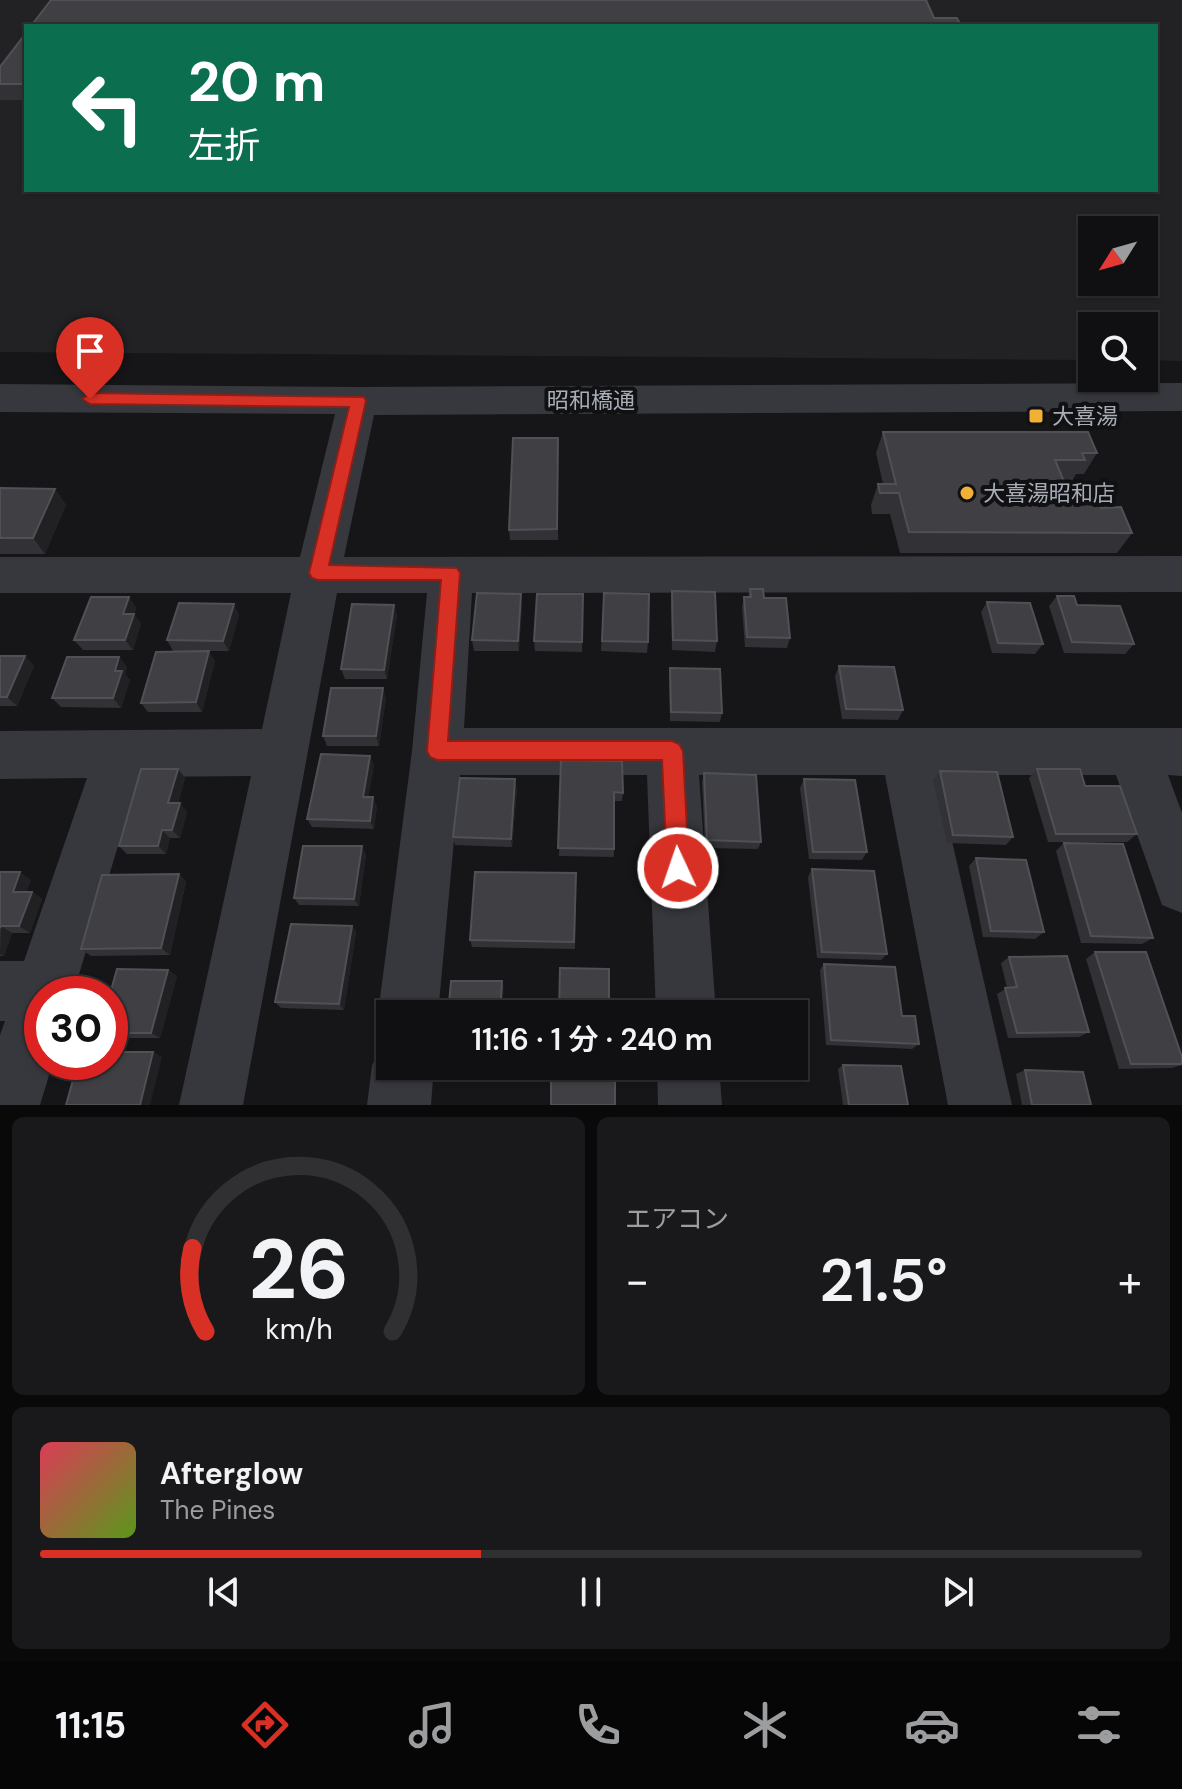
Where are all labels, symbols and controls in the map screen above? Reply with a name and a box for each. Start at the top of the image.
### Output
text: 20 m [188,45,325,118]
icon: left [56,56,160,160]
text: 左折 [188,122,260,169]
north arrow [1078,216,1158,296]
map controls [1078,216,1158,392]
button: search [1078,312,1158,392]
pin [56,317,124,399]
icon: arrive [68,329,112,373]
street label: 昭和橋通 [547,386,635,415]
place label: 大喜湯 [1052,402,1118,431]
marker: 大喜湯 [1027,407,1045,425]
place label: 大喜湯昭和店 [983,479,1115,508]
marker: 大喜湯昭和店 [958,484,976,502]
position arrow [636,826,720,910]
speed limit sign: 30 [24,976,128,1080]
text: 11:16 · 1 分 · 240 m [472,1020,712,1059]
text: エアコン [625,1202,729,1236]
text: 26 [248,1215,349,1324]
text: 21.5° [819,1241,948,1320]
text: − [625,1252,649,1310]
text: + [1118,1252,1142,1310]
text: km/h [265,1311,332,1348]
text: Afterglow [160,1454,303,1493]
text: The Pines [160,1493,275,1527]
icon: previous [202,1570,246,1614]
icon: pause [569,1570,613,1614]
icon: next [936,1570,980,1614]
icon: directions [237,1697,293,1753]
icon: music [404,1697,460,1753]
icon: phone [570,1697,626,1753]
icon: climate [737,1697,793,1753]
icon: car [904,1697,960,1753]
icon: filters [1071,1697,1127,1753]
text: 11:15 [55,1702,126,1749]

